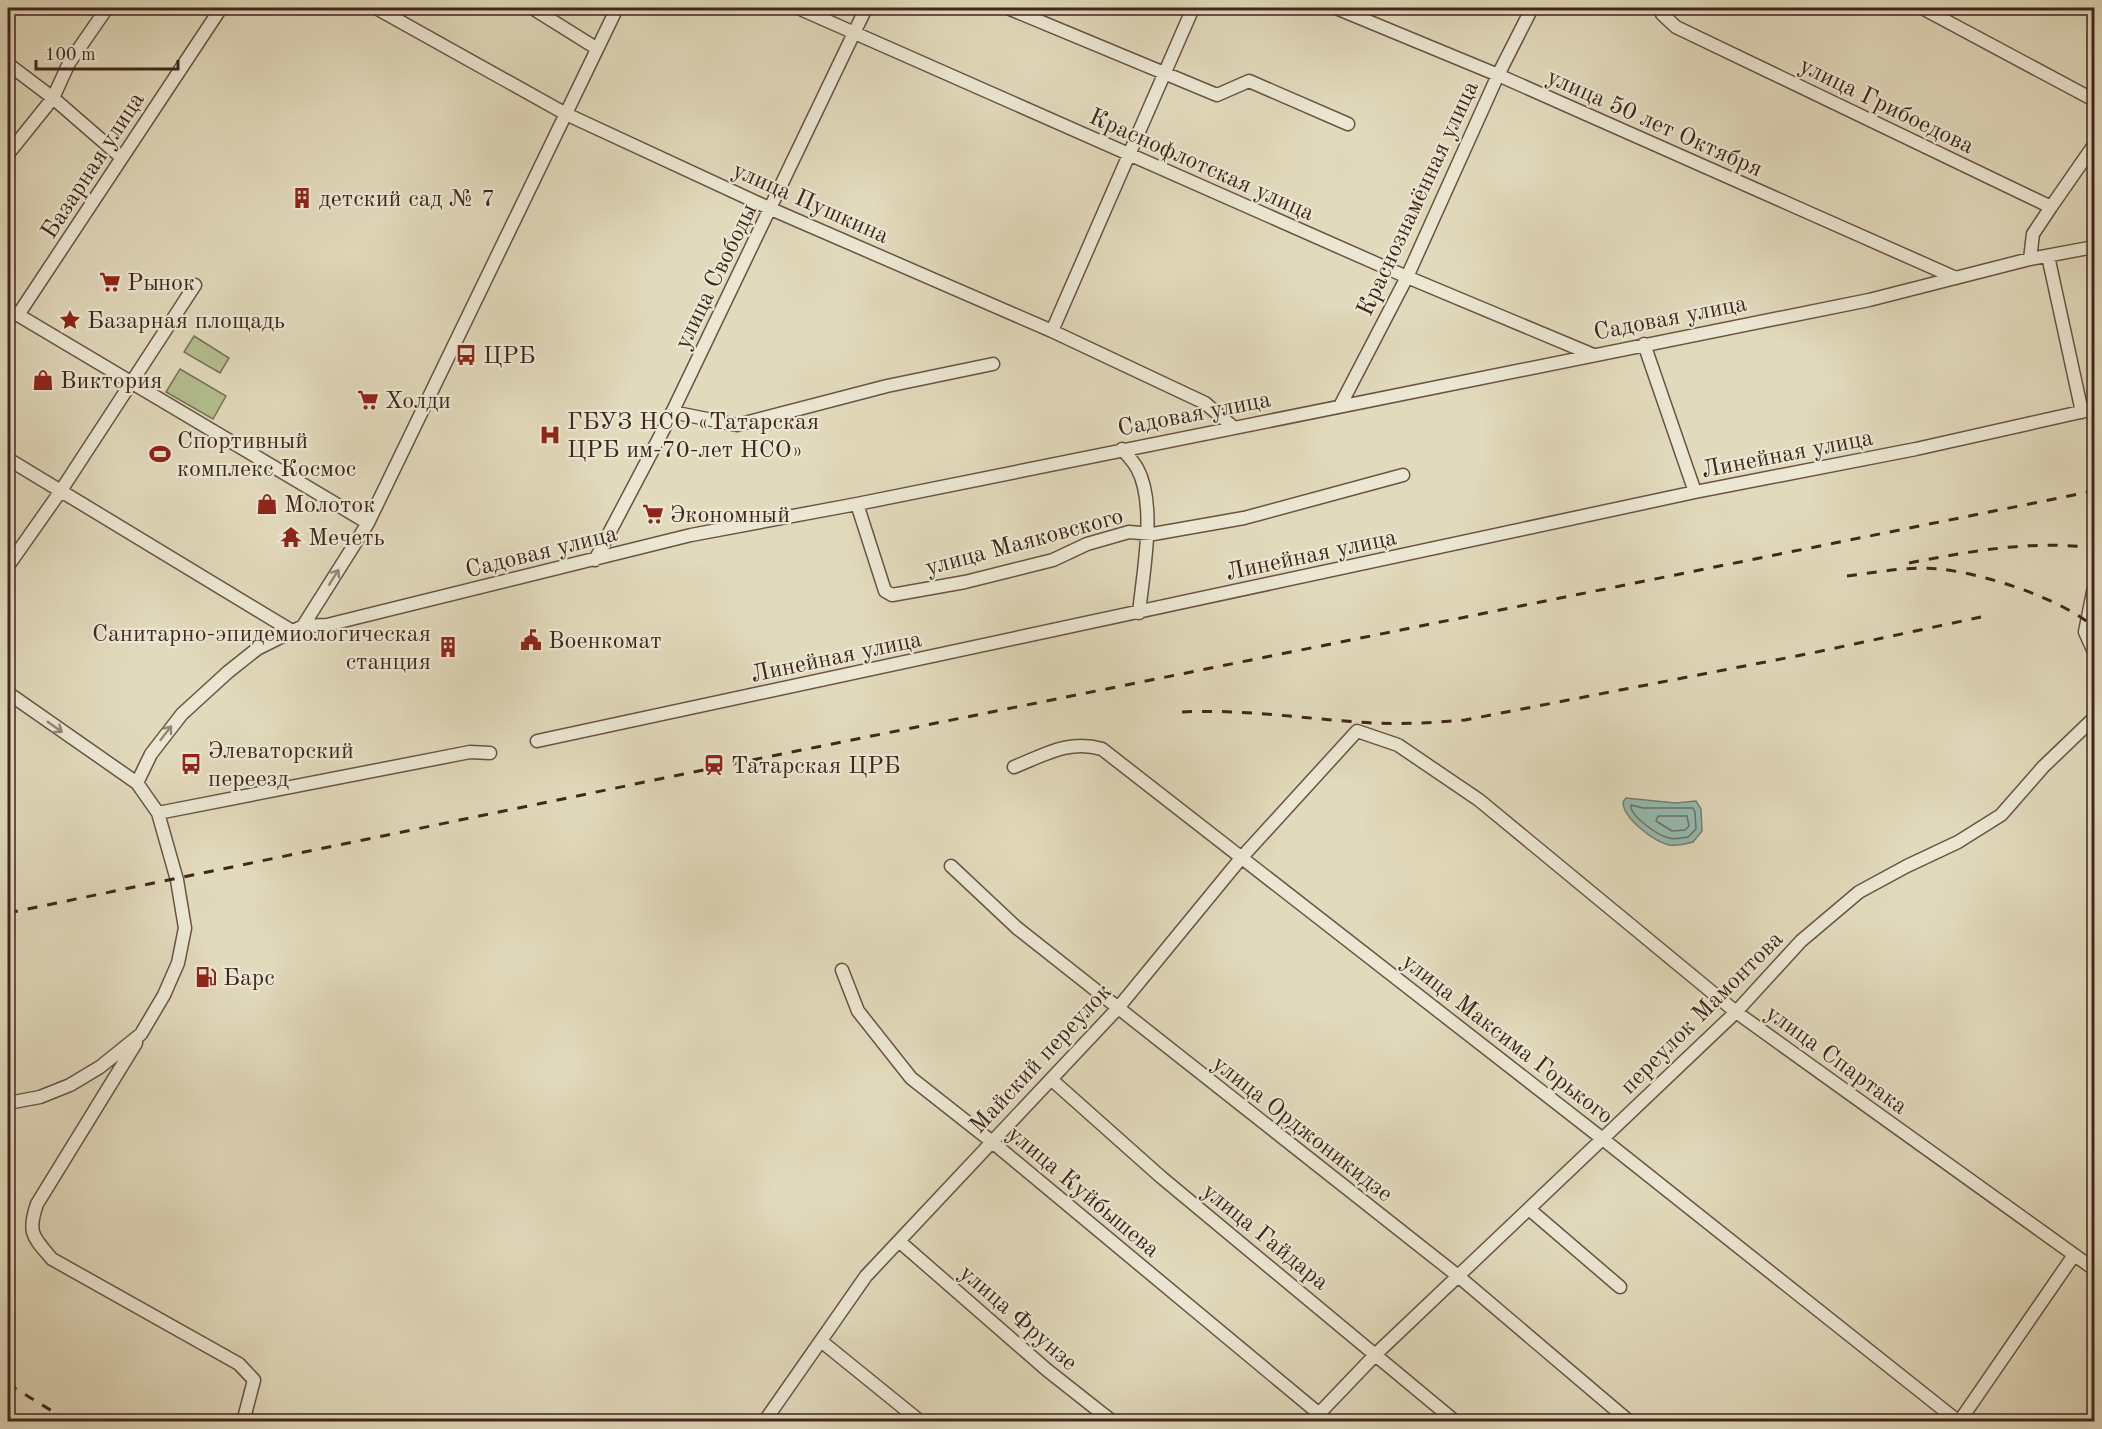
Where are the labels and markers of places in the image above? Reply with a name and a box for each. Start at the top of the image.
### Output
building icon: детский сад № 7 [290,186,314,210]
place label: детский сад № 7 [319,188,495,212]
supermarket icon: Рынок [98,270,122,294]
place label: Рынок [127,272,195,296]
place icon: Базарная площадь [58,308,82,332]
place label: Базарная площадь [87,310,285,334]
bus stop icon: ЦРБ [454,343,478,367]
place label: ЦРБ [483,345,536,369]
shop icon: Виктория [31,368,55,392]
place label: Виктория [60,370,163,394]
supermarket icon: Холди [356,388,380,412]
place label: Холди [385,390,451,414]
place label: ГБУЗ НСО «Татарская ЦРБ им-70-лет НСО» [567,411,819,463]
hospital icon: ГБУЗ НСО «Татарская ЦРБ им-70-лет НСО» [538,423,562,447]
place label: Спортивный комплекс Космос [177,430,356,482]
sports icon: Спортивный комплекс Космос [148,442,172,466]
shop icon: Молоток [255,492,279,516]
place label: Молоток [284,494,375,518]
supermarket icon: Экономный [641,502,665,526]
place label: Экономный [670,504,790,528]
temple icon: Мечеть [279,525,303,549]
place label: Мечеть [308,527,385,551]
place label: Санитарно-эпидемиологическая станция [92,623,431,675]
public building icon: Военкомат [519,628,543,652]
place label: Военкомат [548,630,662,654]
building icon: Санитарно-эпидемиологическая станция [436,635,460,659]
place label: Элеваторский переезд [208,740,354,792]
bus stop icon: Элеваторский переезд [179,752,203,776]
station icon: Татарская ЦРБ [702,753,726,777]
place label: Татарская ЦРБ [731,755,900,779]
fuel station icon: Барс [194,965,218,989]
place label: Барс [223,967,275,991]

